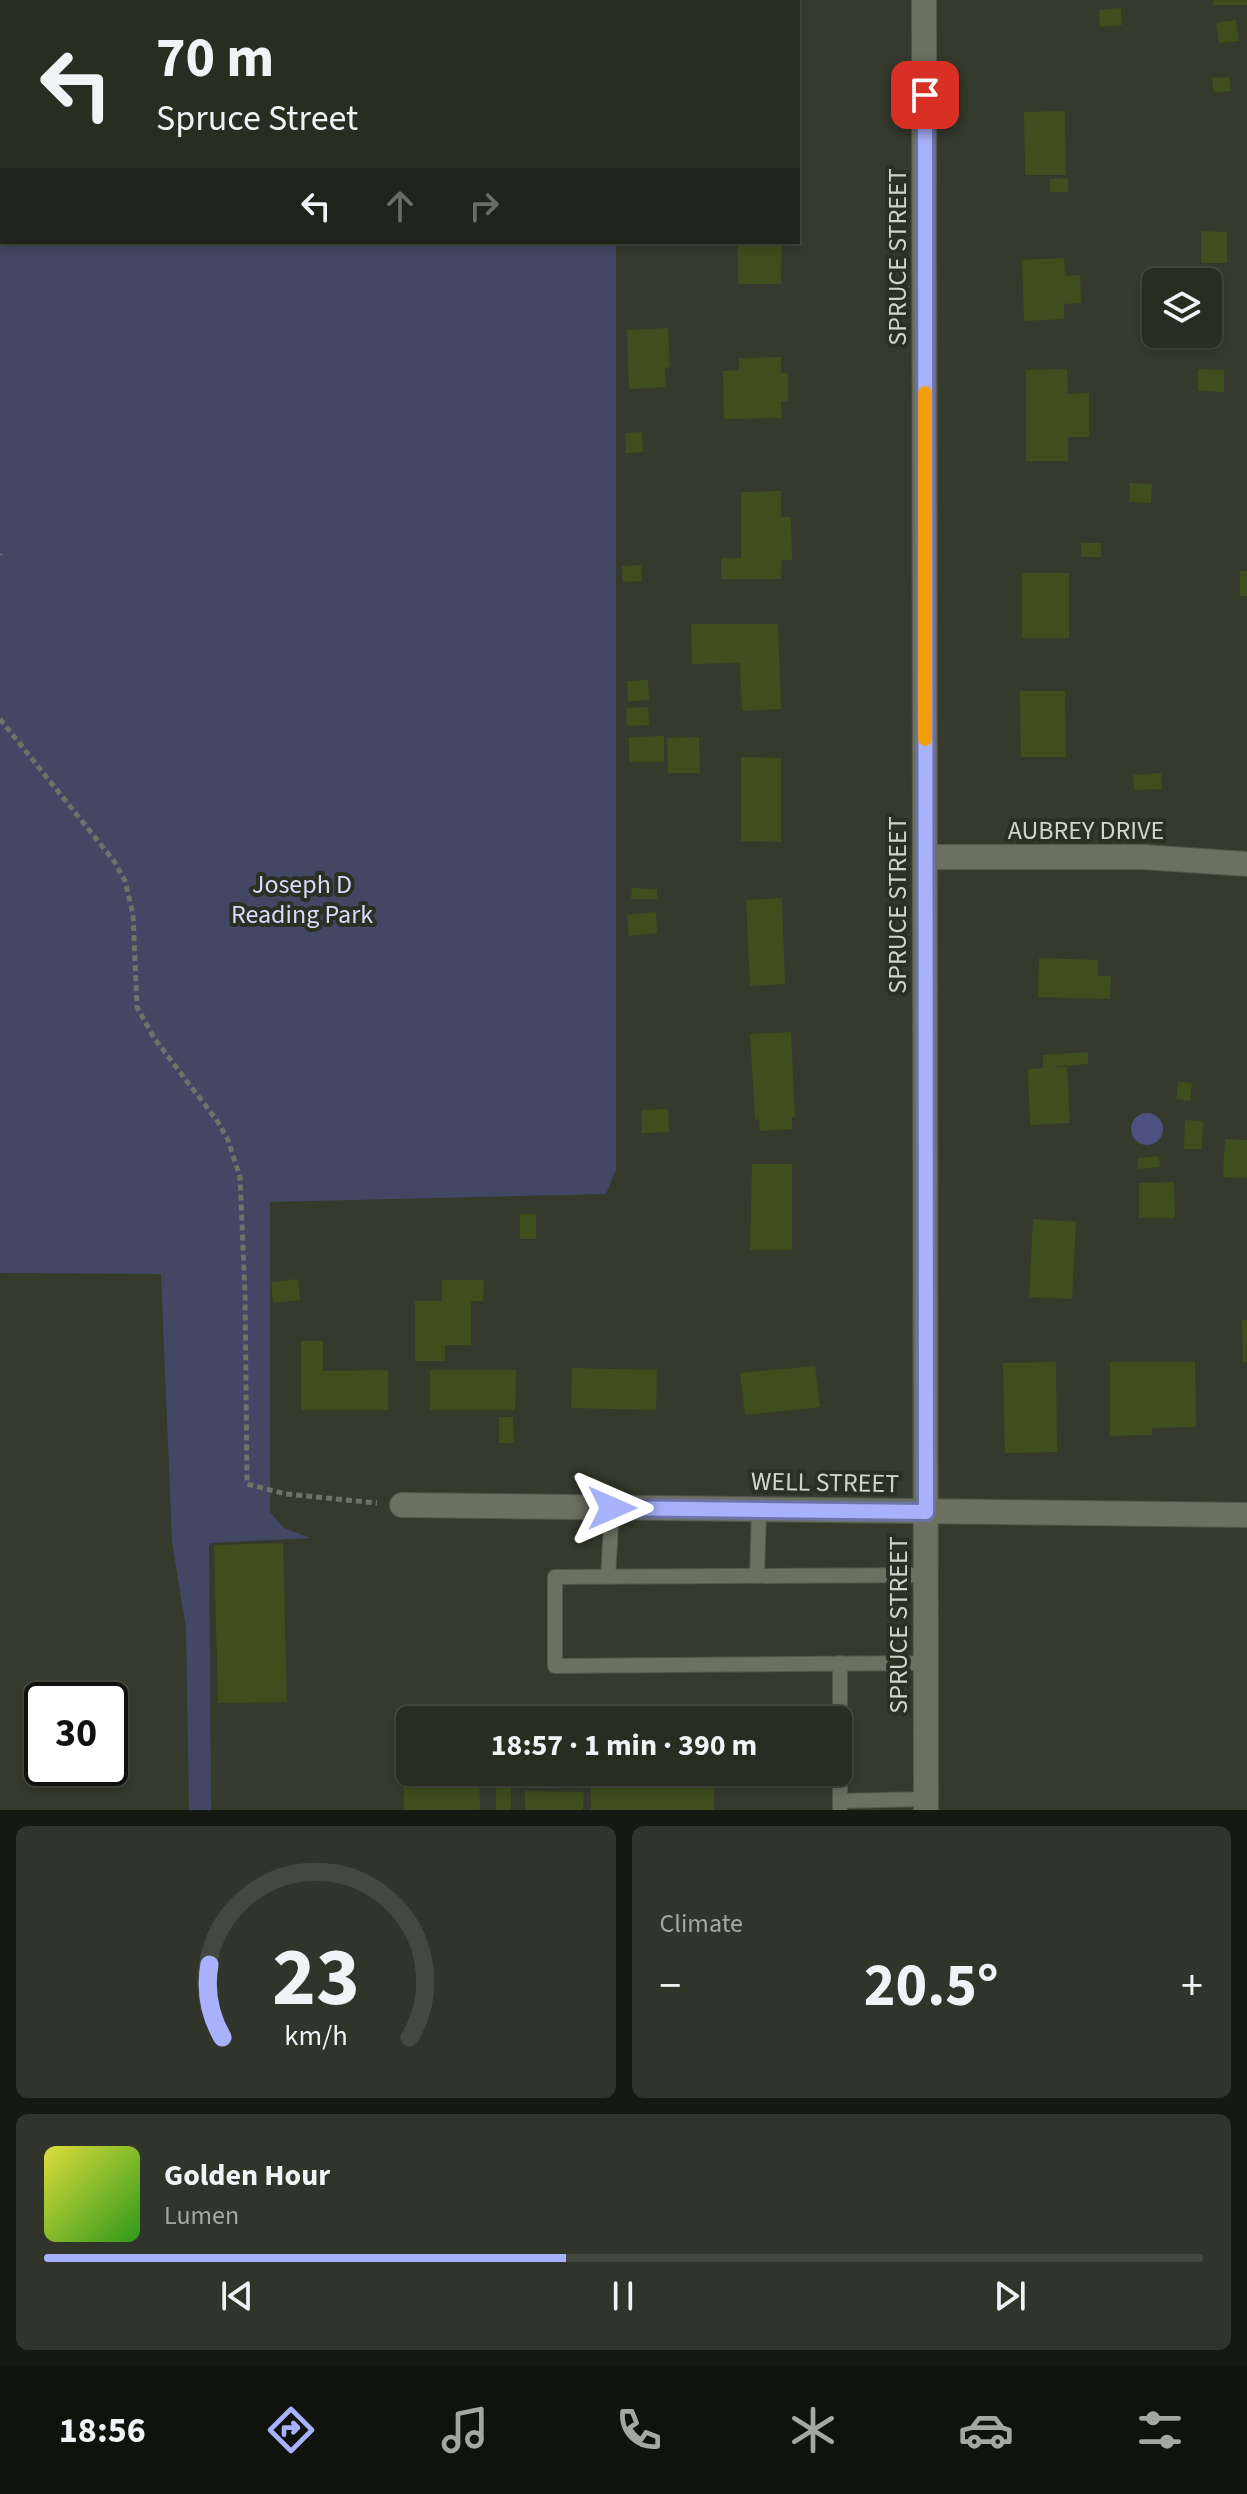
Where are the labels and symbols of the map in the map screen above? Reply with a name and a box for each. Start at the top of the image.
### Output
pin [891,61,959,129]
street label: SPRUCE STREET [879,168,916,346]
street label: AUBREY DRIVE [1008,812,1164,849]
street label: SPRUCE STREET [879,816,916,994]
park label: Joseph D Reading Park [231,866,373,933]
street label: WELL STREET [751,1463,899,1502]
position arrow [570,1466,654,1550]
street label: SPRUCE STREET [880,1536,917,1714]
speed limit sign: 30 [24,1682,128,1786]

